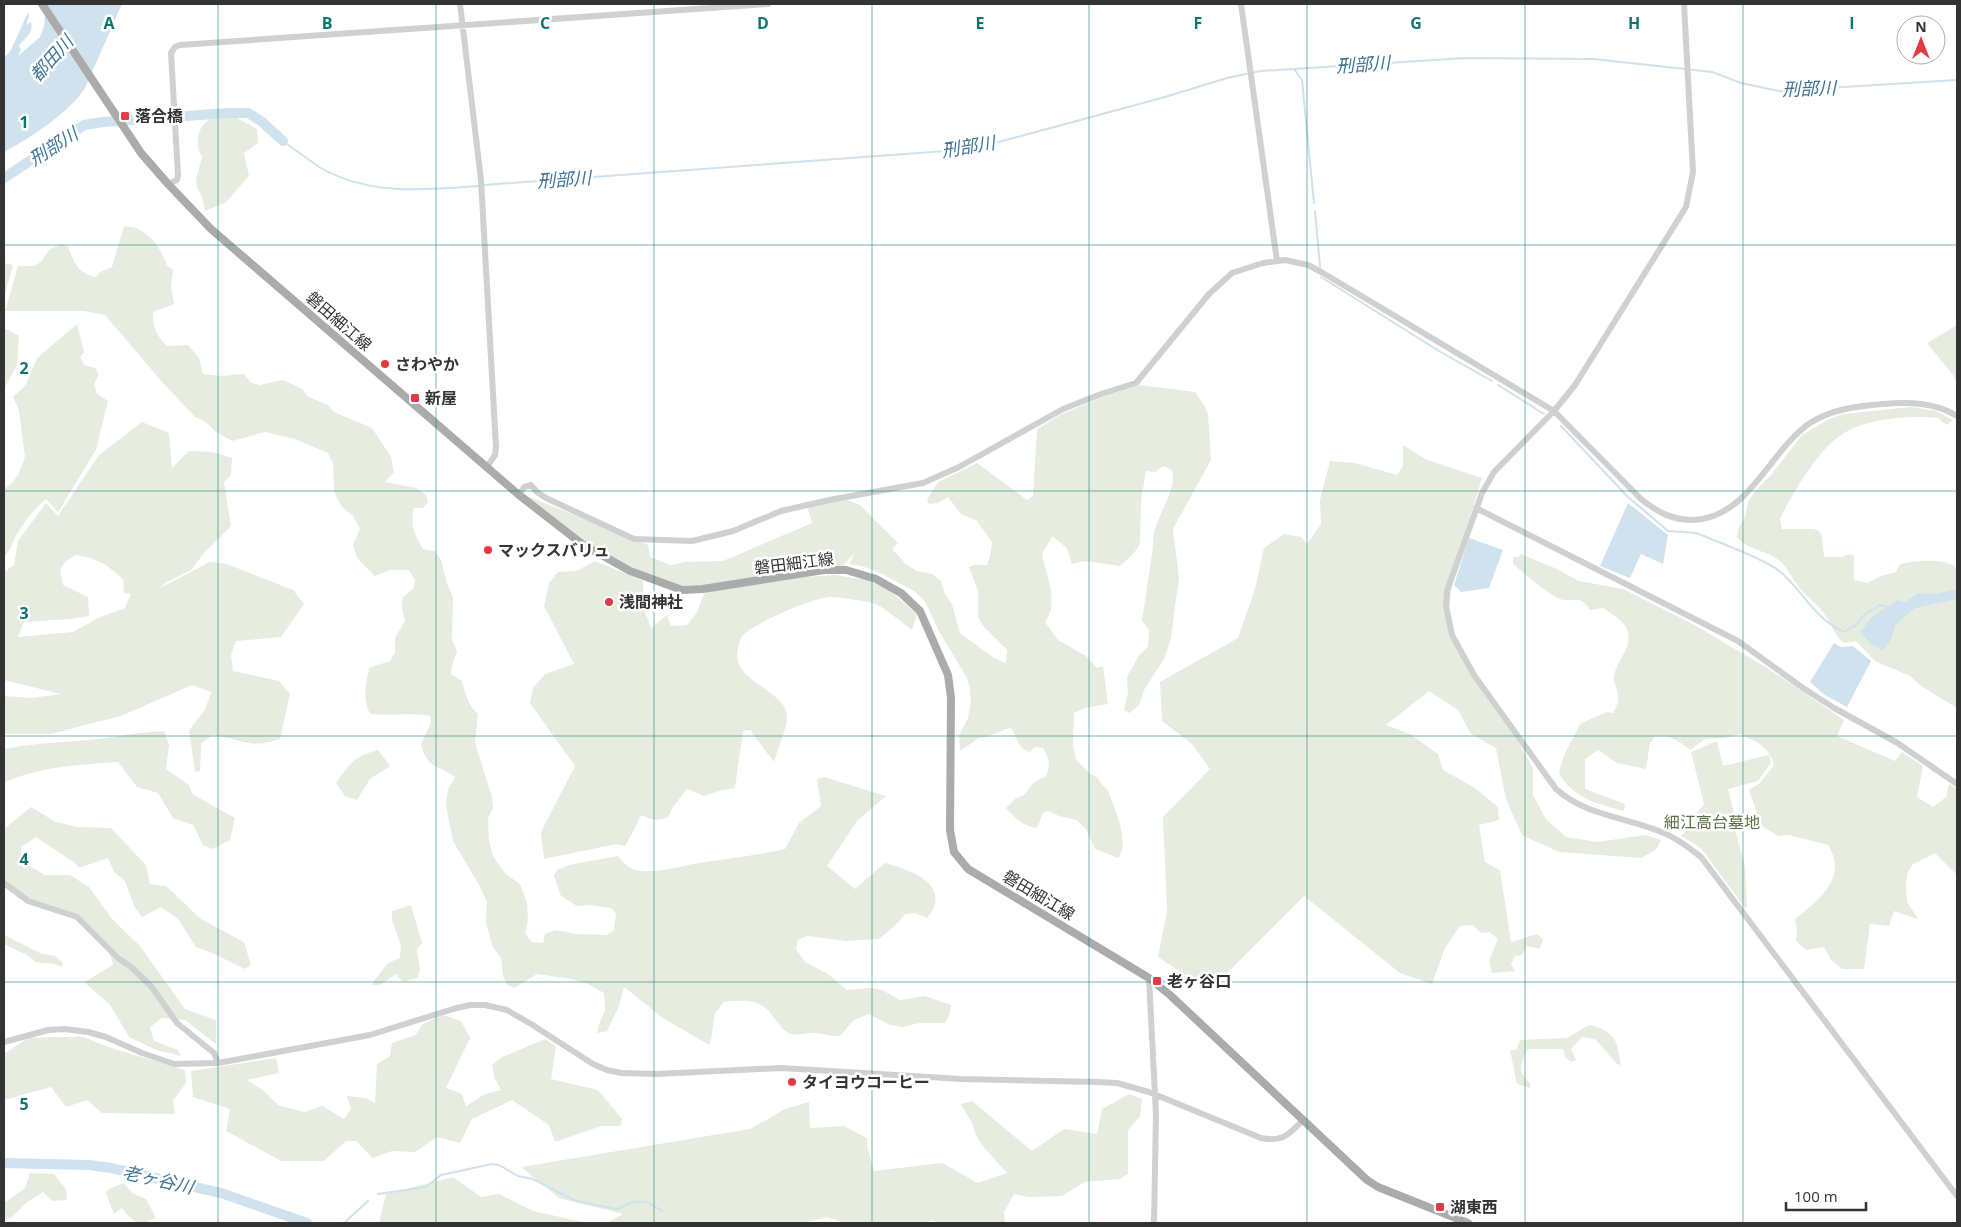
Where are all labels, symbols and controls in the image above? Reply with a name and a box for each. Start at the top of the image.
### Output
text: A [103,12,115,34]
text: B [322,12,332,34]
text: C [540,12,550,34]
text: D [757,12,769,34]
text: E [976,12,985,34]
text: F [1194,12,1202,34]
text: G [1410,12,1422,34]
text: H [1628,12,1640,34]
text: I [1849,12,1855,34]
north arrow [1896,15,1946,65]
text: N [1915,17,1927,36]
water label: 都田川 [24,28,79,86]
water label: 刑部川 [1335,50,1393,78]
water label: 刑部川 [1782,75,1838,101]
place label: 落合橋 [135,105,183,127]
marker: 落合橋 [119,110,131,122]
text: 1 [19,111,29,133]
water label: 刑部川 [24,120,84,171]
water label: 刑部川 [939,130,999,162]
water label: 刑部川 [536,165,594,193]
street label: 磐田細江線 [302,286,376,356]
place label: さわやか [395,353,459,375]
text: 2 [19,357,29,379]
marker: さわやか [379,358,391,370]
place label: 新屋 [425,387,457,409]
marker: 新屋 [409,392,421,404]
place label: マックスバリュ [498,539,610,561]
marker: マックスバリュ [482,544,494,556]
street label: 磐田細江線 [753,547,835,579]
place label: 浅間神社 [619,591,683,613]
marker: 浅間神社 [603,596,615,608]
text: 3 [19,602,29,624]
park label: 細江高台墓地 [1664,811,1760,833]
text: 4 [19,848,29,870]
street label: 磐田細江線 [999,865,1079,925]
place label: 老ヶ谷口 [1167,970,1231,992]
marker: 老ヶ谷口 [1151,975,1163,987]
place label: タイヨウコーヒー [802,1071,930,1093]
marker: タイヨウコーヒー [786,1076,798,1088]
text: 5 [19,1093,29,1115]
water label: 老ヶ谷川 [120,1159,198,1199]
scale bar [1786,1180,1866,1212]
text: 100 m [1794,1186,1838,1206]
place label: 湖東西 [1450,1196,1498,1218]
marker: 湖東西 [1434,1201,1446,1213]

